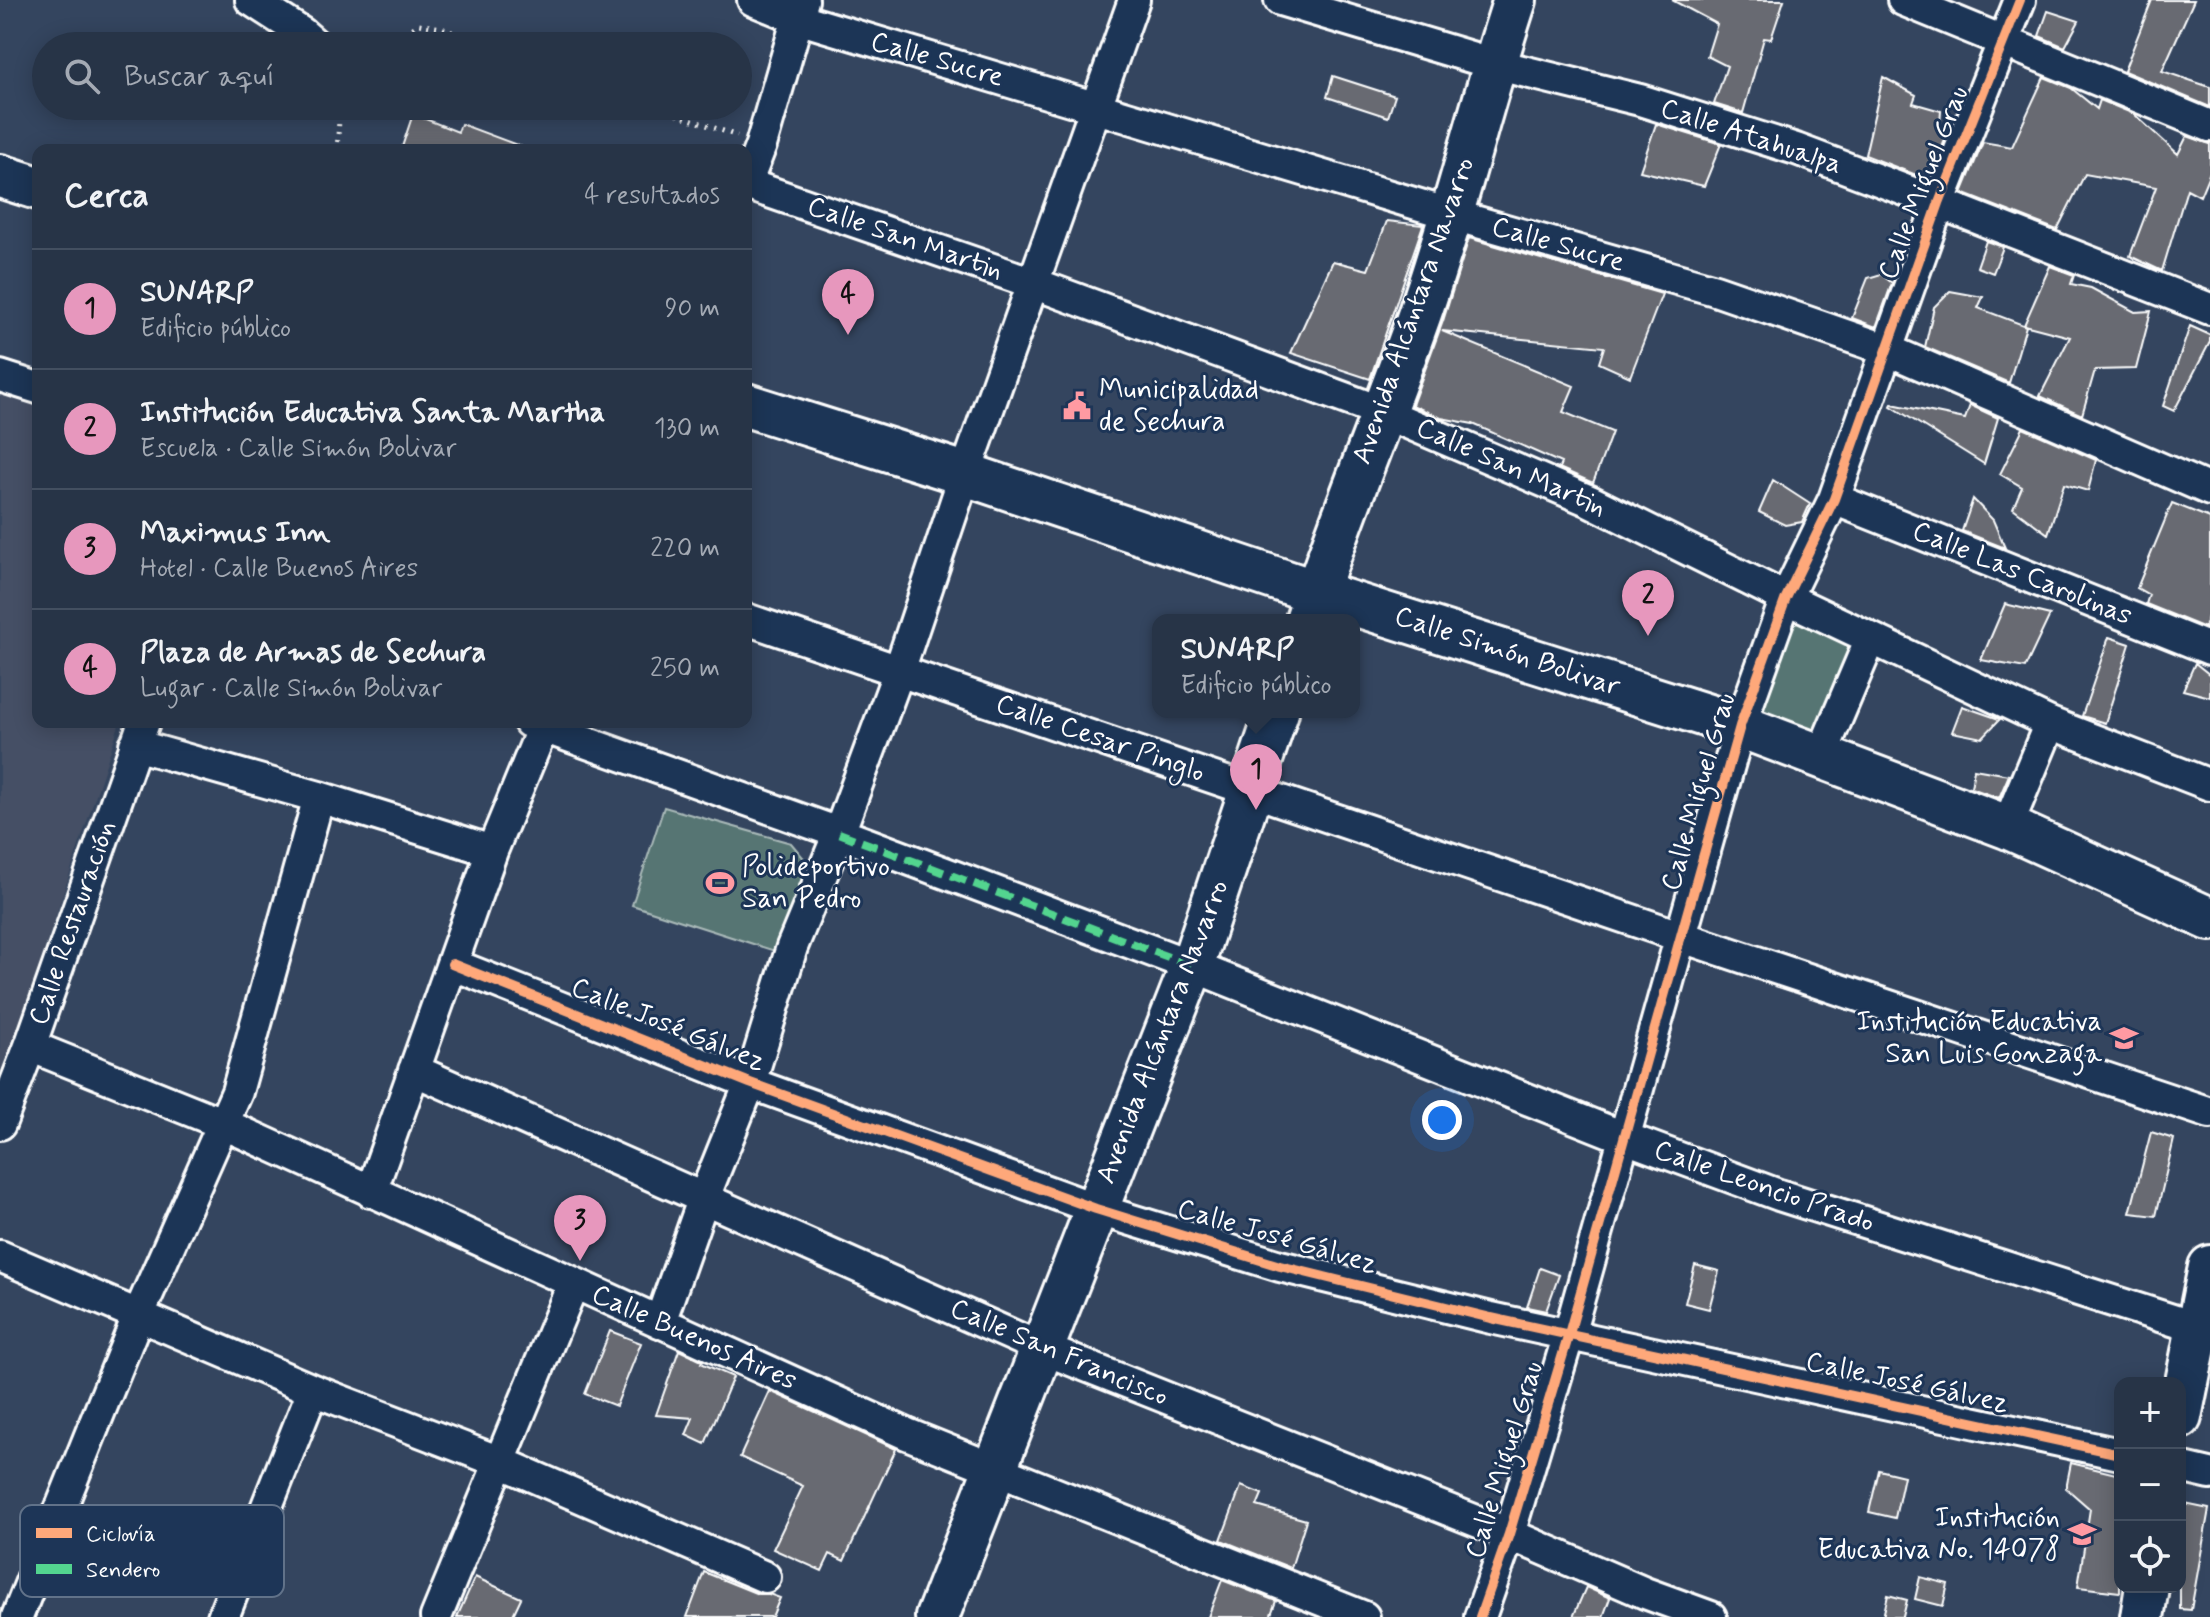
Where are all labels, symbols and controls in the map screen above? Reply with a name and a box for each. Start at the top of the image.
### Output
street label: Calle Sucre [866,23,1008,97]
search box [32,32,752,120]
icon: search [60,54,104,98]
text: Buscar aquí [124,57,275,96]
street label: Calle Miguel Grau [1870,81,1981,286]
street label: Calle Atahualpa [1656,90,1846,184]
street label: Avenida Alcántara Navarro [1344,153,1484,469]
text: Cerca [64,174,149,219]
text: 4 resultados [584,179,720,213]
street label: Calle San Martin [802,188,1008,290]
street label: Calle Sucre [1487,208,1629,282]
pin: 4 [822,269,874,335]
text: SUNARP [140,273,253,312]
text: 1 [84,292,96,326]
text: 90 m [665,292,720,326]
text: Edificio público [140,312,291,346]
place label: Municipalidad de Sechura [1099,372,1259,441]
public building icon: Municipalidad de Sechura [1062,391,1092,421]
text: Institución Educativa Santa Martha [140,393,605,432]
street label: Calle San Martin [1410,409,1612,527]
text: 2 [84,412,96,446]
text: 130 m [654,412,720,446]
text: Escuela · Calle Simón Bolivar [140,432,457,466]
text: Maximus Inn [140,513,330,552]
street label: Calle Las Carolinas [1907,513,2137,635]
text: 3 [84,532,96,566]
text: 220 m [650,532,720,566]
text: Hotel · Calle Buenos Aires [140,552,418,586]
pin: 2 [1622,570,1674,636]
street label: Calle Simón Bolivar [1390,598,1625,706]
popup [1152,614,1360,718]
text: SUNARP [1180,630,1294,669]
text: Plaza de Armas de Sechura [140,633,486,672]
text: 4 [82,652,98,686]
text: 250 m [650,652,720,686]
text: Edificio público [1180,669,1332,703]
text: Lugar · Calle Simón Bolivar [140,672,442,706]
street label: Calle Cesar Pinglo [990,686,1209,794]
street label: Calle Miguel Grau [1653,689,1748,896]
pin: 1 [1230,744,1282,810]
street label: Calle Restauración [21,816,125,1030]
place label: Polideportivo San Pedro [742,849,890,918]
sports icon: Polideportivo San Pedro [705,868,735,898]
street label: Avenida Alcántara Navarro [1088,875,1238,1189]
street label: Calle José Gálvez [565,969,771,1081]
place label: Institución Educativa San Luis Gonzaga [1856,1004,2102,1076]
school or university icon: Institución Educativa San Luis Gonzaga [2109,1023,2139,1053]
your location [1422,1100,1462,1140]
street label: Calle Leoncio Prado [1649,1132,1879,1242]
street label: Calle José Gálvez [1173,1191,1381,1283]
pin: 3 [554,1195,606,1261]
street label: Calle Buenos Aires [586,1276,802,1400]
street label: Calle San Francisco [944,1290,1174,1416]
street label: Calle José Gálvez [1802,1343,2012,1423]
street label: Calle Miguel Grau [1457,1357,1555,1564]
map controls [2114,1377,2186,1593]
button: + [2114,1377,2186,1449]
button: − [2114,1449,2186,1521]
place label: Institución Educativa No. 14078 [1818,1500,2060,1569]
legend [20,1505,284,1597]
school or university icon: Institución Educativa No. 14078 [2067,1519,2097,1549]
text: Ciclovía [86,1521,156,1549]
button: locate [2114,1521,2186,1593]
text: Sendero [86,1557,160,1585]

